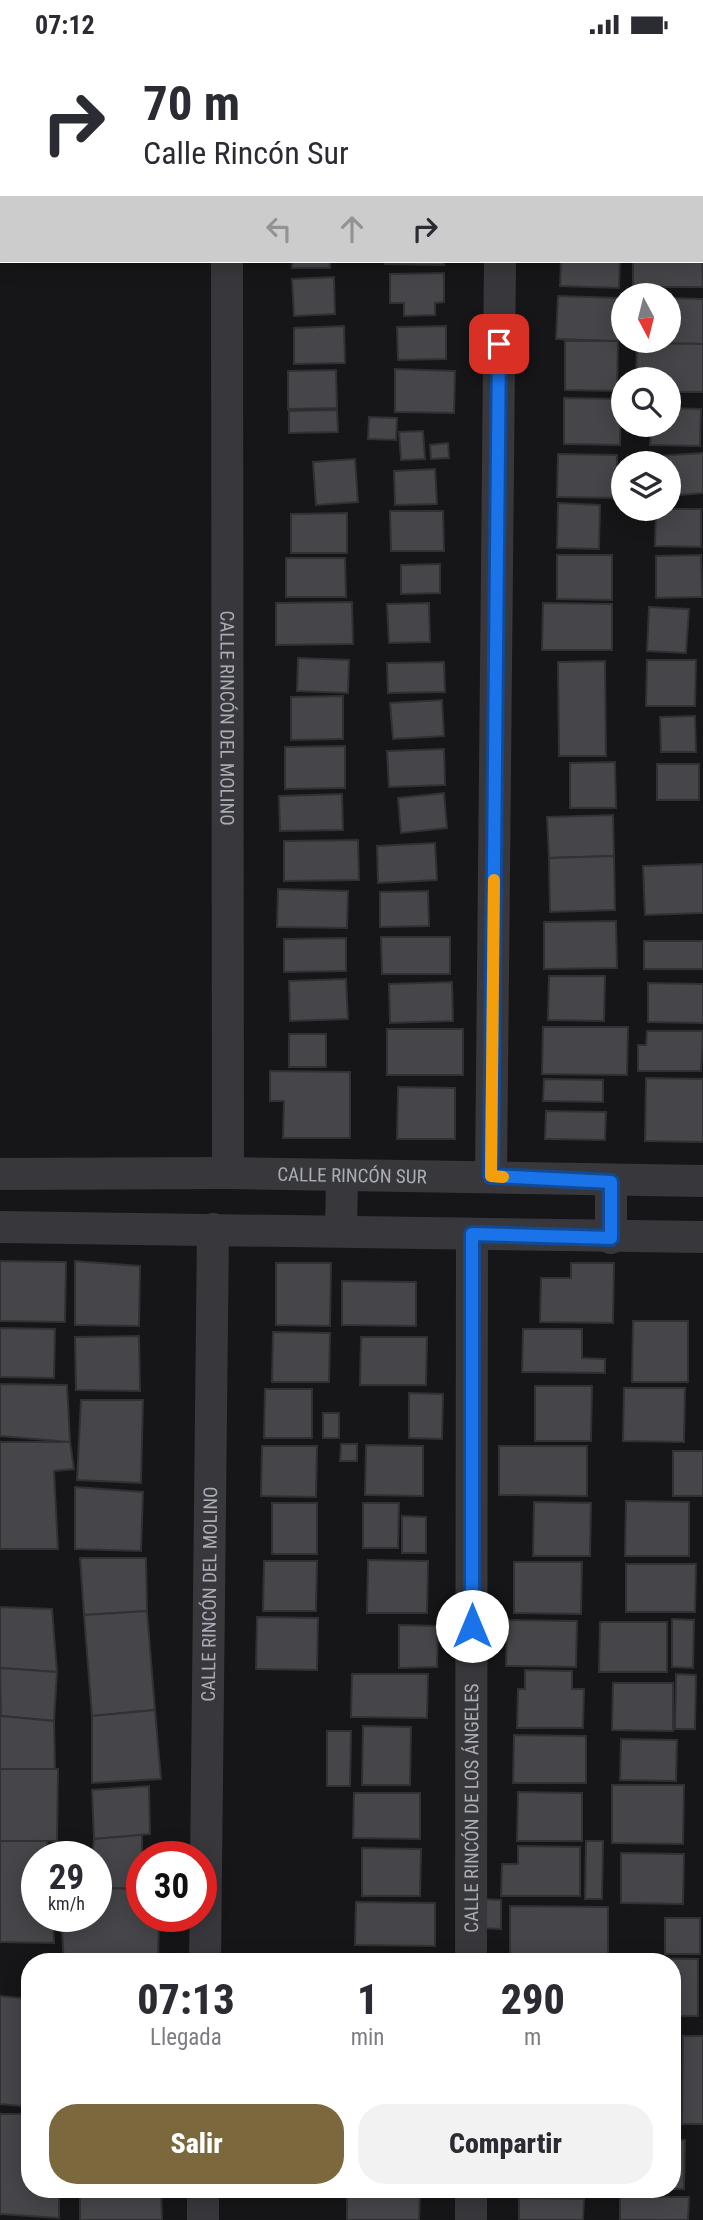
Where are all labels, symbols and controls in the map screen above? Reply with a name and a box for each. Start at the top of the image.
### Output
text: 07:12 [35,10,95,40]
text: 70 m [143,75,240,132]
icon: right [28,77,119,168]
text: Calle Rincón Sur [143,134,349,172]
icon: left [260,210,298,248]
icon: ahead [333,210,371,248]
icon: right [406,210,444,248]
north arrow [611,283,681,353]
map controls [611,283,681,521]
pin [469,314,529,374]
icon: arrive [480,325,518,363]
button: search [611,367,681,437]
button: layers [611,451,681,521]
street label: CALLE RINCÓN DEL MOLINO [215,610,239,826]
street label: CALLE RINCÓN SUR [277,1163,427,1188]
street label: CALLE RINCÓN DEL MOLINO [197,1486,222,1702]
position arrow [435,1589,509,1663]
street label: CALLE RINCÓN DE LOS ÁNGELES [460,1683,483,1933]
speed limit sign: 30 [126,1841,217,1932]
text: 29 [49,1857,84,1898]
text: km/h [48,1893,85,1914]
text: 07:13 [137,1975,234,2024]
text: 1 [357,1975,378,2024]
text: 290 [501,1975,565,2024]
text: Llegada [150,2024,222,2051]
text: min [351,2024,384,2051]
text: m [524,2024,541,2051]
button: Salir [49,2104,344,2184]
button: Compartir [358,2104,653,2184]

